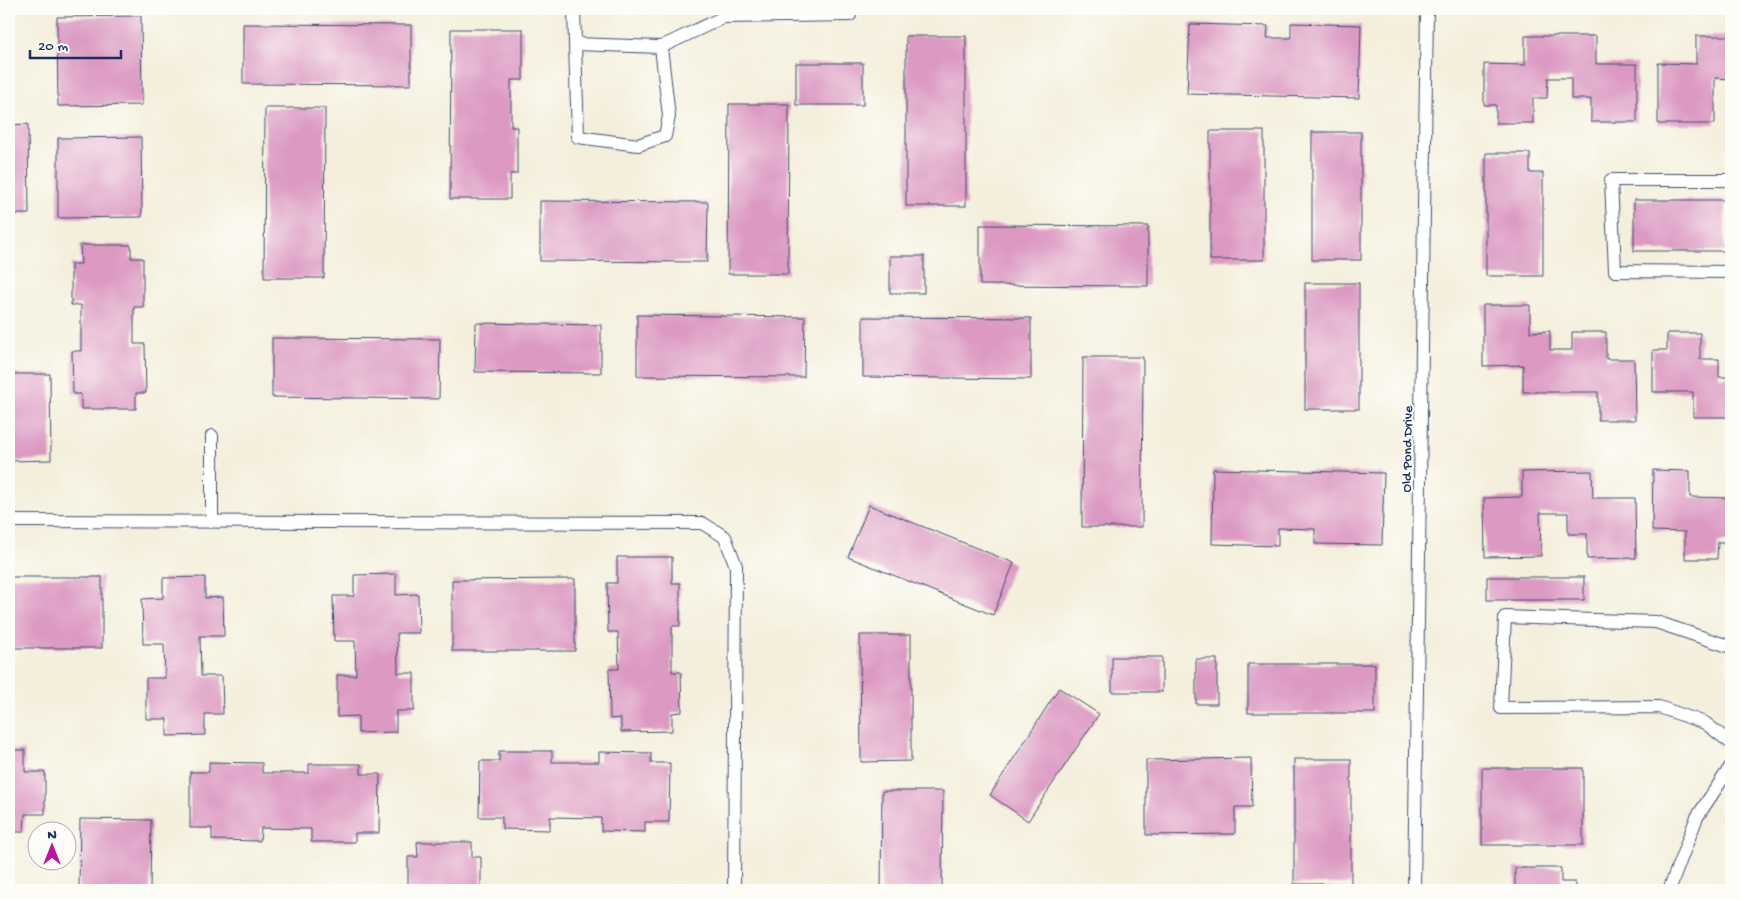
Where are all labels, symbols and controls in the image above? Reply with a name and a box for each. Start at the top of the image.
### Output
scale bar [30,28,121,60]
text: 20 m [38,38,68,56]
street label: Old Pond Drive [1399,405,1418,493]
north arrow [28,822,78,872]
text: N [47,827,57,844]

